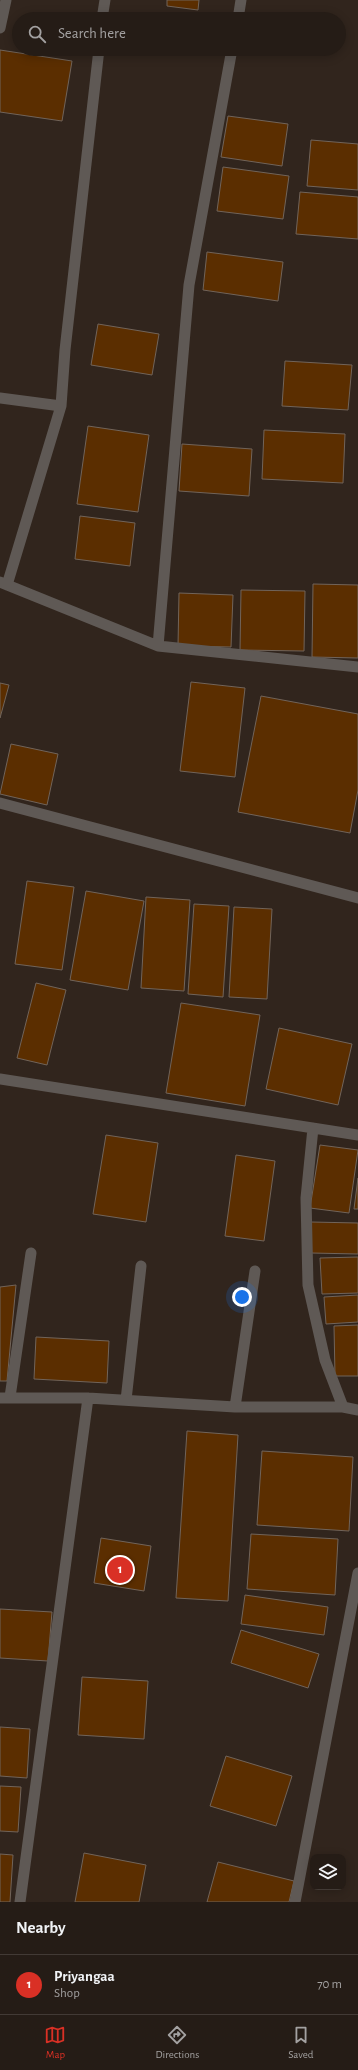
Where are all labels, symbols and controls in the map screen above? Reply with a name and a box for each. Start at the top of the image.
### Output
search box [12,12,346,56]
icon: search [26,23,48,45]
text: Search here [58,26,126,41]
your location [232,1287,252,1307]
pin: 1 [107,1555,133,1585]
map controls [310,1854,346,1890]
button: layers [310,1854,346,1890]
text: Nearby [16,1919,66,1936]
text: Priyangaa [54,1969,115,1984]
text: 1 [27,1978,31,1991]
text: 70 m [317,1978,342,1991]
text: Shop [54,1987,80,2000]
tab: Map [44,2024,66,2061]
tab: Directions [155,2024,199,2061]
tab: Saved [288,2024,313,2061]

